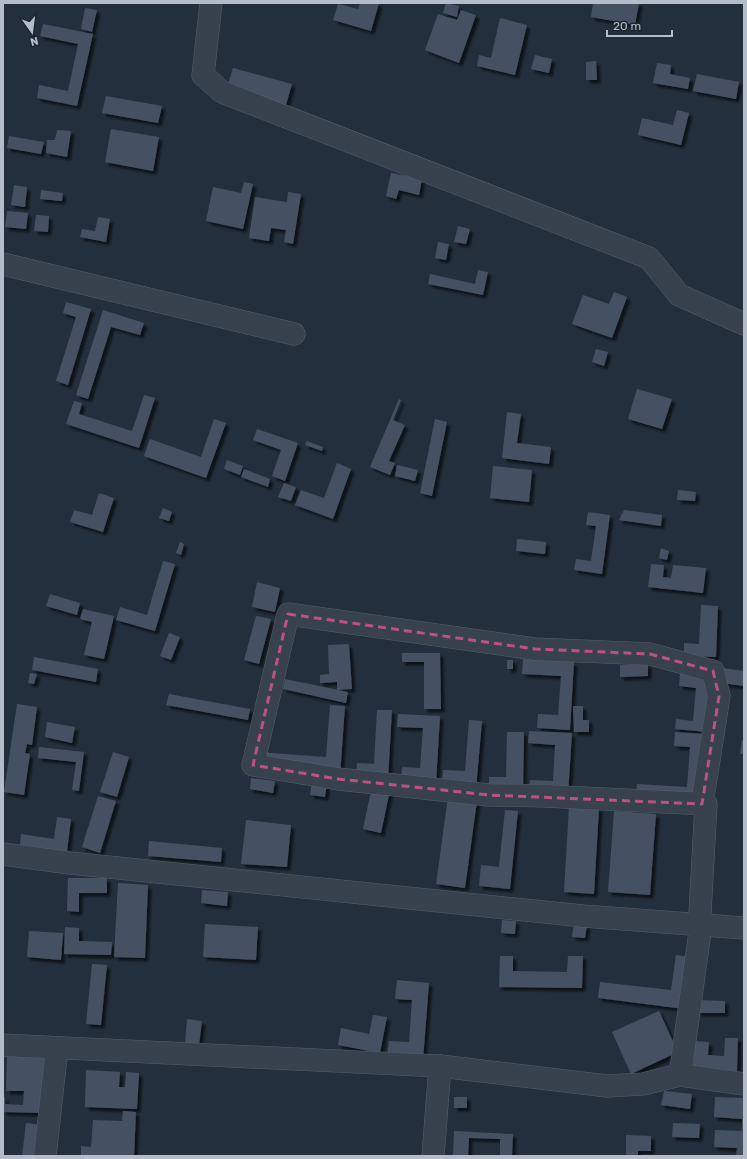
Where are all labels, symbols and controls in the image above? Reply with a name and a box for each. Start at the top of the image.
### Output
north arrow [12,12,52,52]
scale bar [607,12,672,38]
text: 20 m [613,19,641,33]
text: N [29,34,40,49]

